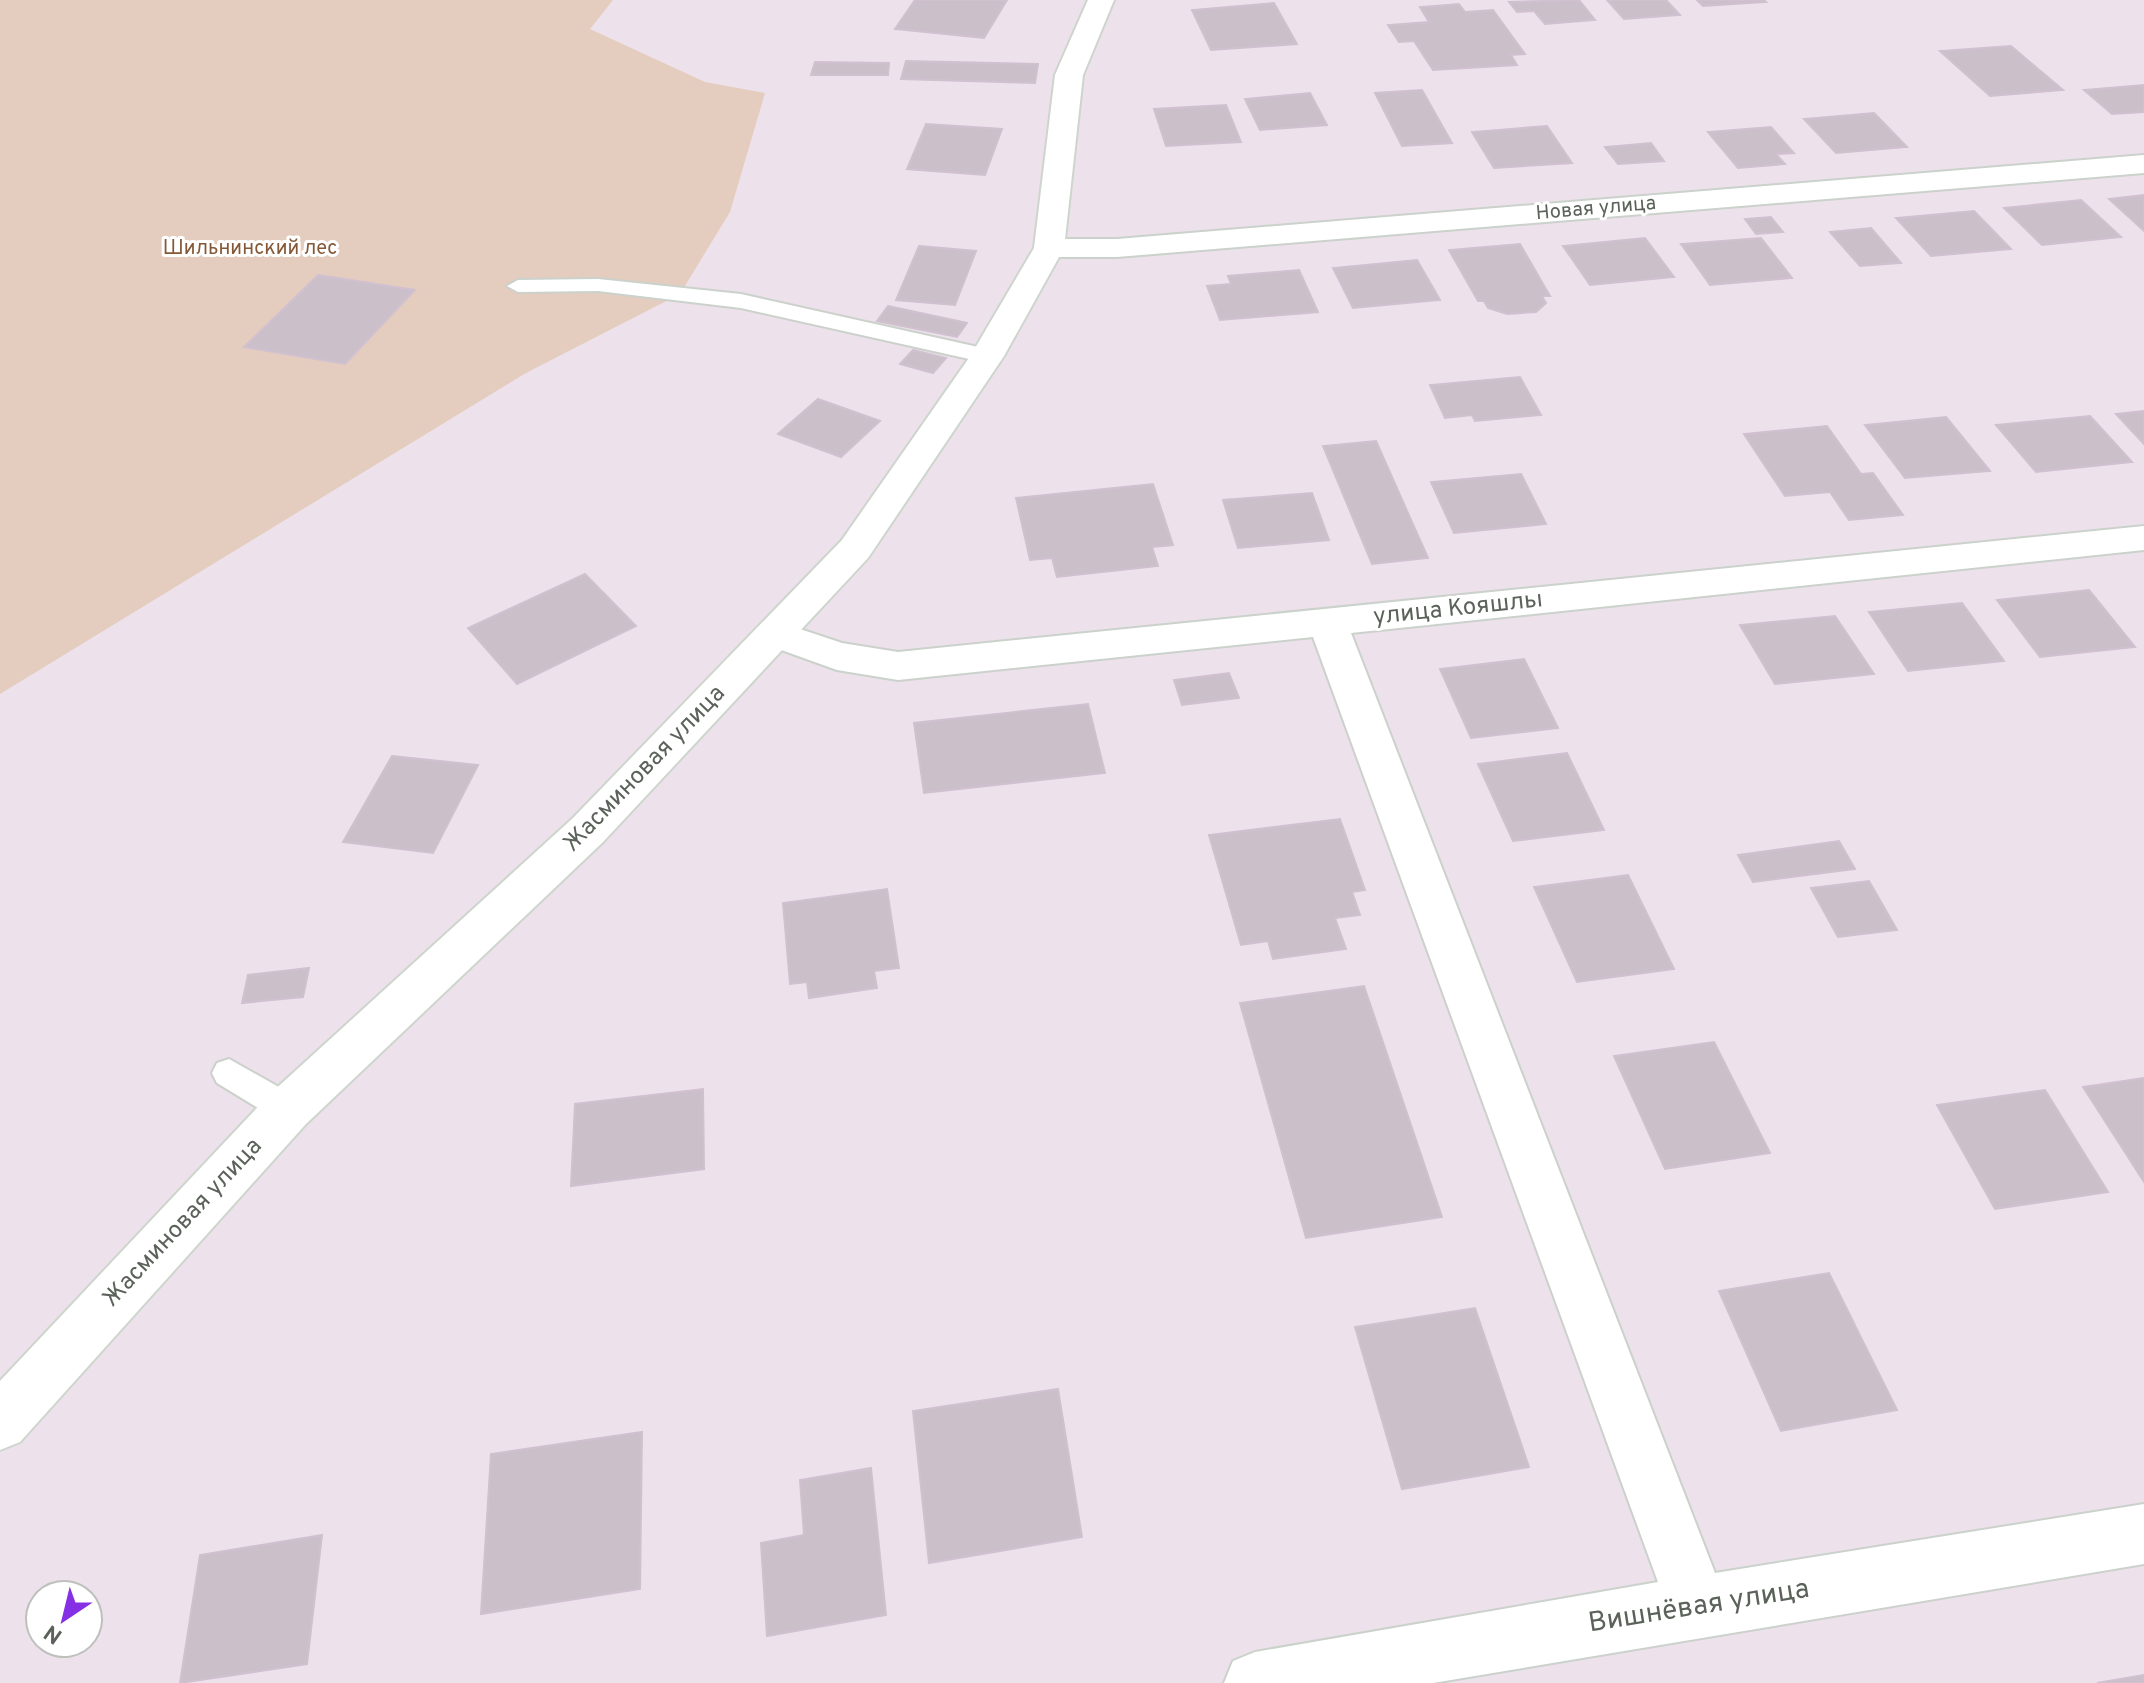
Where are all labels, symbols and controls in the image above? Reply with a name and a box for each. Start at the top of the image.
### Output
street label: Новая улица [1535,191,1657,227]
park label: Шильнинский лес [163,236,337,262]
street label: улица Кояшлы [1372,585,1544,633]
street label: Жасминовая улица [558,679,732,859]
street label: Жасминовая улица [97,1132,269,1314]
street label: Вишнёвая улица [1586,1572,1812,1642]
north arrow [24,1579,104,1659]
text: N [40,1618,68,1649]

